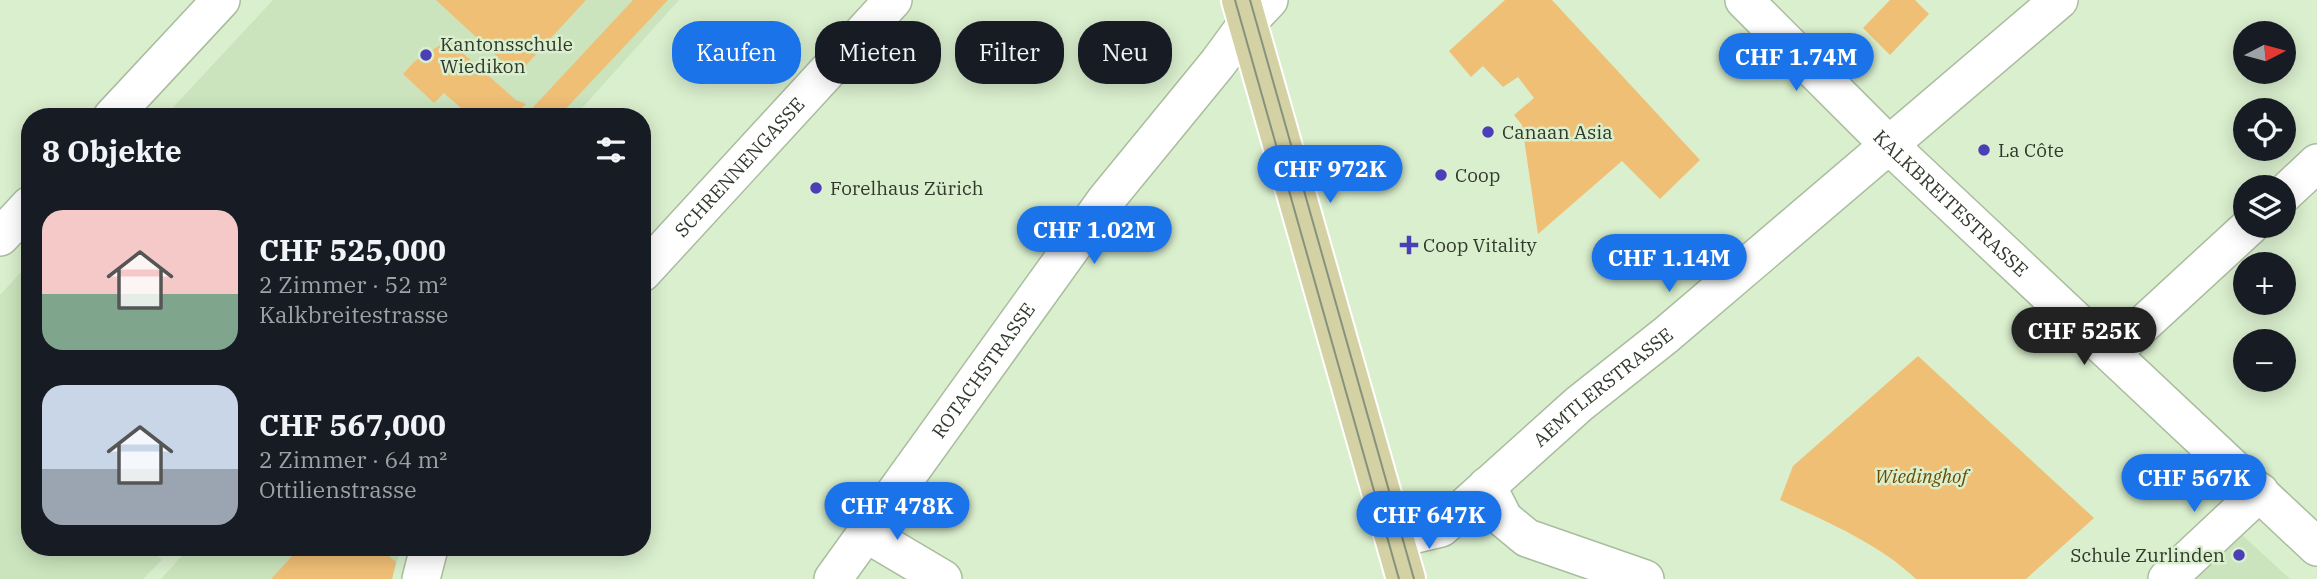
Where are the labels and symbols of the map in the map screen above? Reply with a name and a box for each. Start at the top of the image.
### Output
north arrow [2233,21,2296,84]
place label: Kantonsschule Wiedikon [440,32,573,78]
pin: CHF 1.74M [1716,34,1876,93]
marker: Kantonsschule Wiedikon [418,47,434,63]
street label: SCHRENNENGASSE [669,92,810,242]
place label: Canaan Asia [1502,120,1613,144]
marker: Canaan Asia [1480,124,1496,140]
street label: KALKBREITESTRASSE [1868,124,2033,282]
place label: La Côte [1998,138,2064,162]
marker: La Côte [1976,142,1992,158]
pin: CHF 972K [1258,146,1402,205]
place label: Coop [1455,163,1500,187]
marker: Coop [1433,167,1449,183]
place label: Forelhaus Zürich [830,176,984,200]
marker: Forelhaus Zürich [808,180,824,196]
pin: CHF 1.02M [1014,206,1174,266]
place label: Coop Vitality [1423,233,1538,257]
pin: CHF 1.14M [1589,234,1749,294]
marker: Coop Vitality [1401,237,1417,253]
street label: ROTACHSTRASSE [926,298,1040,443]
pin: CHF 525K [2012,308,2156,367]
street label: AEMTLERSTRASSE [1528,322,1678,452]
pin: CHF 567K [2122,454,2266,514]
park label: Wiedinghof [1875,464,1970,488]
pin: CHF 478K [825,482,969,542]
pin: CHF 647K [1357,491,1501,551]
place label: Schule Zurlinden [2070,543,2225,567]
marker: Schule Zurlinden [2231,547,2247,563]

